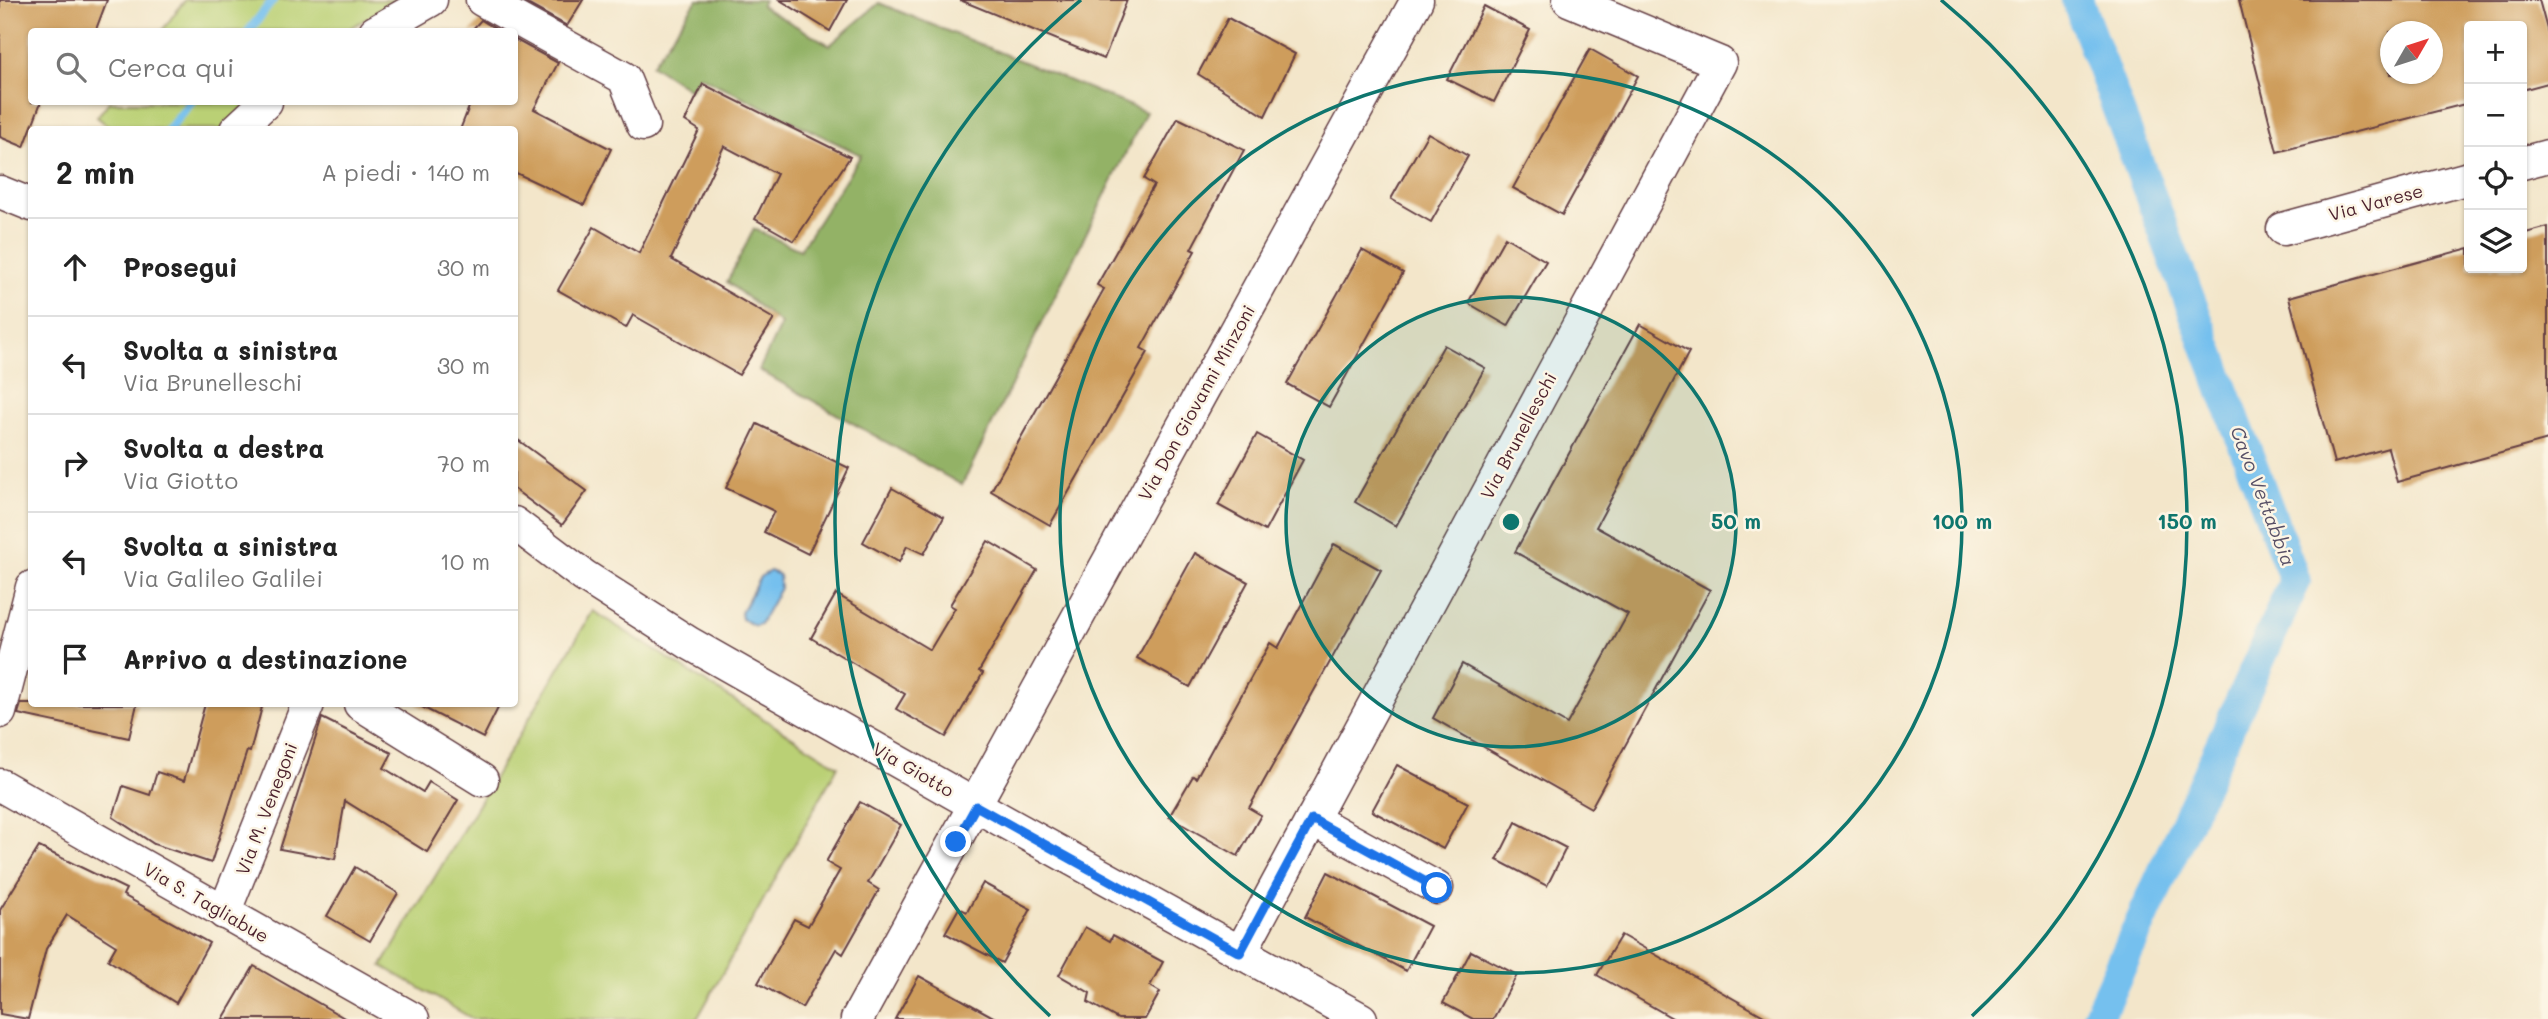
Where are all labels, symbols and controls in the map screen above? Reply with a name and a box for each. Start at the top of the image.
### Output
north arrow [2380,21,2443,84]
map controls [2464,21,2527,273]
button: + [2464,21,2527,84]
search box [28,28,518,105]
icon: search [52,48,90,86]
text: Cerca qui [108,50,234,84]
button: − [2464,84,2527,147]
button: locate [2464,147,2527,210]
text: 2 min [56,152,135,192]
text: A piedi · 140 m [321,157,490,187]
street label: Via Varese [2326,178,2426,226]
button: layers [2464,210,2527,273]
icon: ahead [56,248,94,286]
text: Prosegui [123,250,238,284]
text: 30 m [437,252,490,282]
street label: Via Don Giovanni Minzoni [1132,300,1260,505]
text: Svolta a sinistra [123,333,338,367]
icon: left [56,346,94,384]
text: 30 m [437,350,490,380]
text: Via Brunelleschi [123,367,302,397]
street label: Via Brunelleschi [1475,368,1562,503]
water label: Cavo Vettabbia [2225,422,2302,569]
text: Svolta a destra [123,431,324,465]
icon: right [56,444,94,482]
text: 70 m [437,448,490,478]
text: Via Giotto [123,465,238,495]
text: 50 m [1711,507,1761,534]
text: 100 m [1932,507,1992,534]
text: 150 m [2157,507,2217,534]
centre of rings [1499,510,1523,534]
text: Svolta a sinistra [123,529,338,563]
icon: left [56,542,94,580]
text: 10 m [440,546,490,576]
text: Via Galileo Galilei [123,563,323,593]
icon: arrive [56,640,94,678]
text: Arrivo a destinazione [123,642,408,676]
street label: Via Giotto [868,736,959,802]
street label: Via M. Venegoni [230,739,302,878]
route end [940,826,971,857]
street label: Via S. Tagliabue [140,857,273,948]
route start [1421,872,1452,903]

